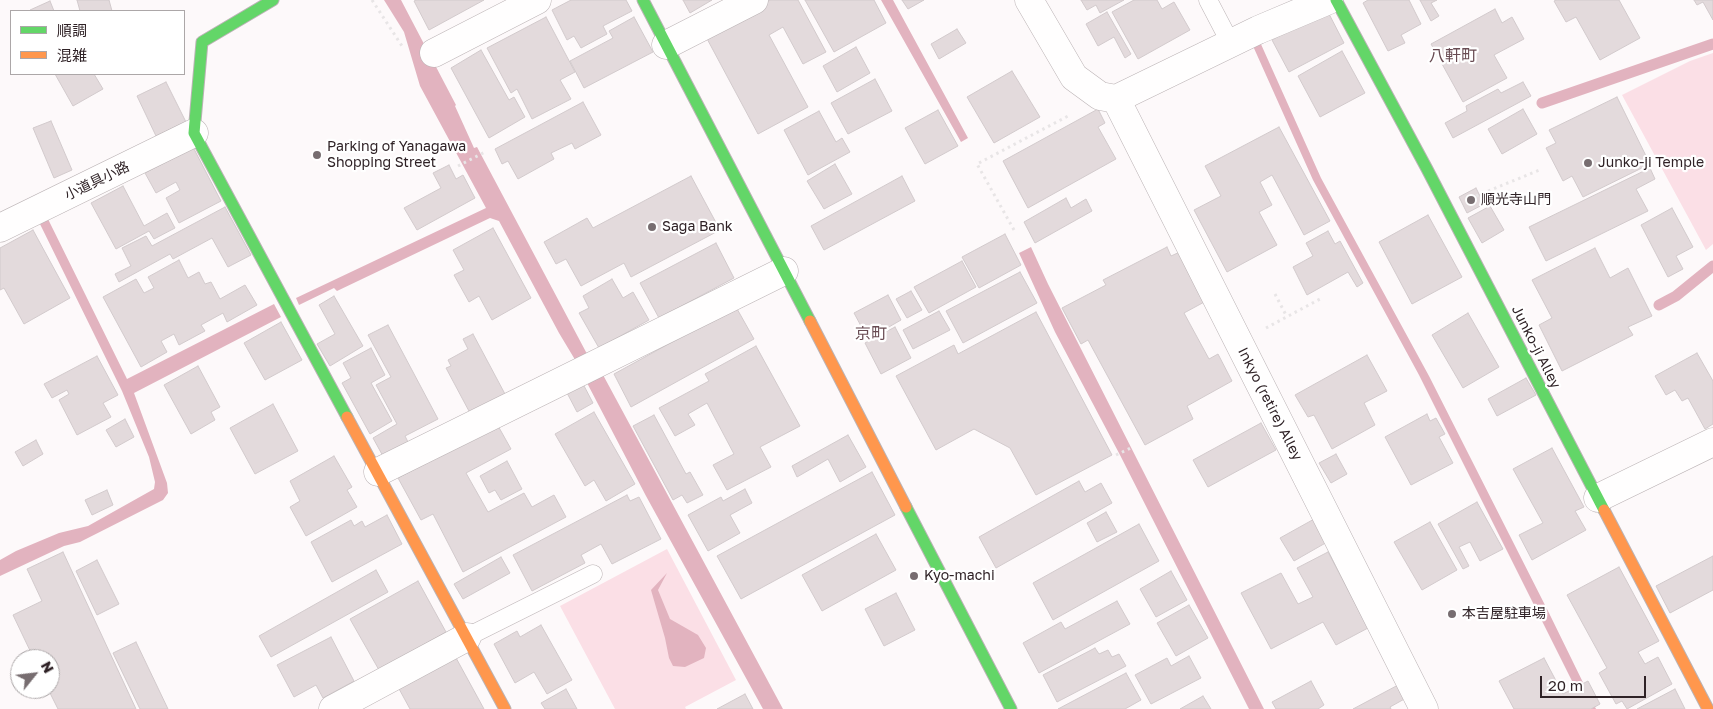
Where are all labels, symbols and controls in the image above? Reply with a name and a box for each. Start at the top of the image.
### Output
legend [10,10,185,75]
text: 順調 [57,21,87,39]
text: 混雑 [57,46,87,64]
district label: 八軒町 [1429,46,1477,66]
place label: Parking of Yanagawa Shopping Street [327,139,466,172]
marker: Parking of Yanagawa Shopping Street [311,149,323,161]
place label: Junko-ji Temple [1598,155,1704,171]
marker: Junko-ji Temple [1582,157,1594,169]
street label: 小道具小路 [62,158,132,204]
place label: 順光寺山門 [1481,192,1551,208]
marker: 順光寺山門 [1465,194,1477,206]
place label: Saga Bank [662,219,733,235]
marker: Saga Bank [646,221,658,233]
street label: Junko-ji Alley [1508,303,1564,391]
district label: 京町 [855,324,887,344]
street label: Inkyo (retire) Alley [1234,345,1306,463]
place label: Kyo-machi [924,568,995,584]
marker: Kyo-machi [908,570,920,582]
place label: 本吉屋駐車場 [1462,606,1546,622]
marker: 本吉屋駐車場 [1446,608,1458,620]
north arrow [10,649,60,699]
text: N [38,658,58,676]
scale bar [1543,666,1649,698]
text: 20 m [1548,676,1583,694]

